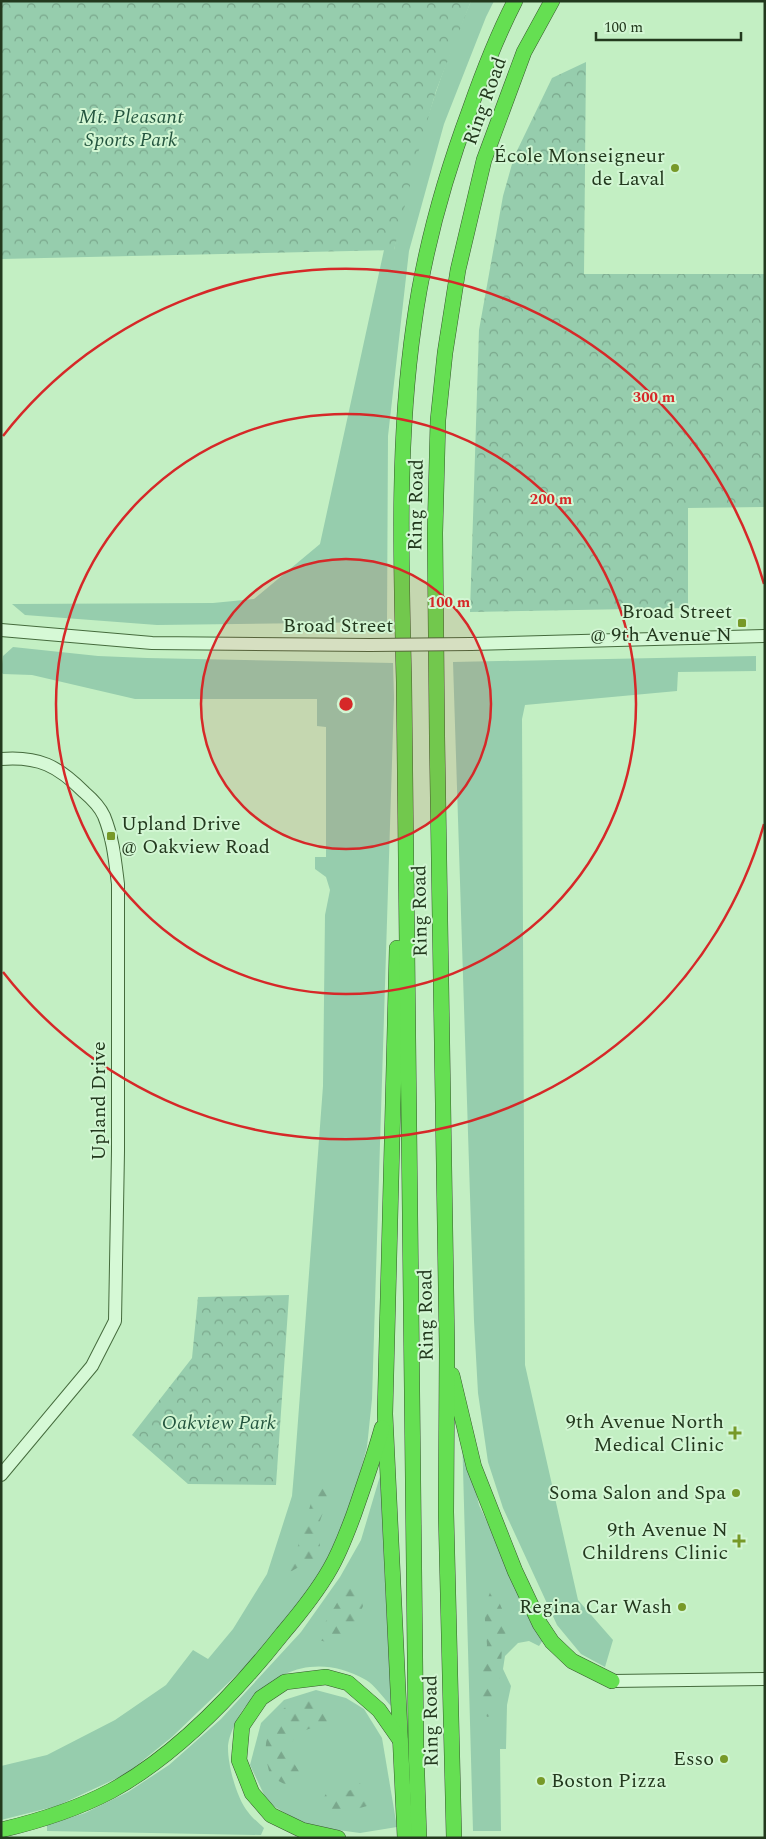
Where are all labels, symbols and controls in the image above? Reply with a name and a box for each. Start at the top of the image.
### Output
scale bar [596,10,741,42]
text: 100 m [604,16,643,39]
street label: Ring Road [455,53,515,149]
park label: Mt. Pleasant Sports Park [79,102,184,155]
place label: École Monseigneur de Laval [494,141,665,194]
marker: École Monseigneur de Laval [669,162,681,174]
text: 300 m [633,386,676,409]
street label: Ring Road [400,459,432,551]
text: 200 m [530,488,573,511]
text: 100 m [428,591,471,614]
place label: Broad Street @ 9th Avenue N [590,597,732,650]
street label: Broad Street [283,611,393,641]
marker: Broad Street @ 9th Avenue N [736,617,748,629]
centre of rings [337,695,355,713]
place label: Upland Drive @ Oakview Road [121,809,270,862]
marker: Upland Drive @ Oakview Road [105,830,117,842]
street label: Ring Road [404,865,436,957]
street label: Upland Drive [84,1041,114,1161]
street label: Ring Road [410,1269,442,1361]
place label: 9th Avenue North Medical Clinic [566,1407,724,1460]
park label: Oakview Park [162,1408,277,1438]
marker: 9th Avenue North Medical Clinic [728,1426,742,1440]
place label: Soma Salon and Spa [549,1478,726,1508]
marker: Soma Salon and Spa [730,1487,742,1499]
place label: 9th Avenue N Childrens Clinic [582,1515,728,1568]
marker: 9th Avenue N Childrens Clinic [732,1534,746,1548]
place label: Regina Car Wash [519,1592,672,1622]
marker: Regina Car Wash [676,1601,688,1613]
street label: Ring Road [415,1675,447,1767]
place label: Esso [673,1744,714,1774]
marker: Esso [718,1753,730,1765]
place label: Boston Pizza [551,1766,666,1796]
marker: Boston Pizza [535,1775,547,1787]

